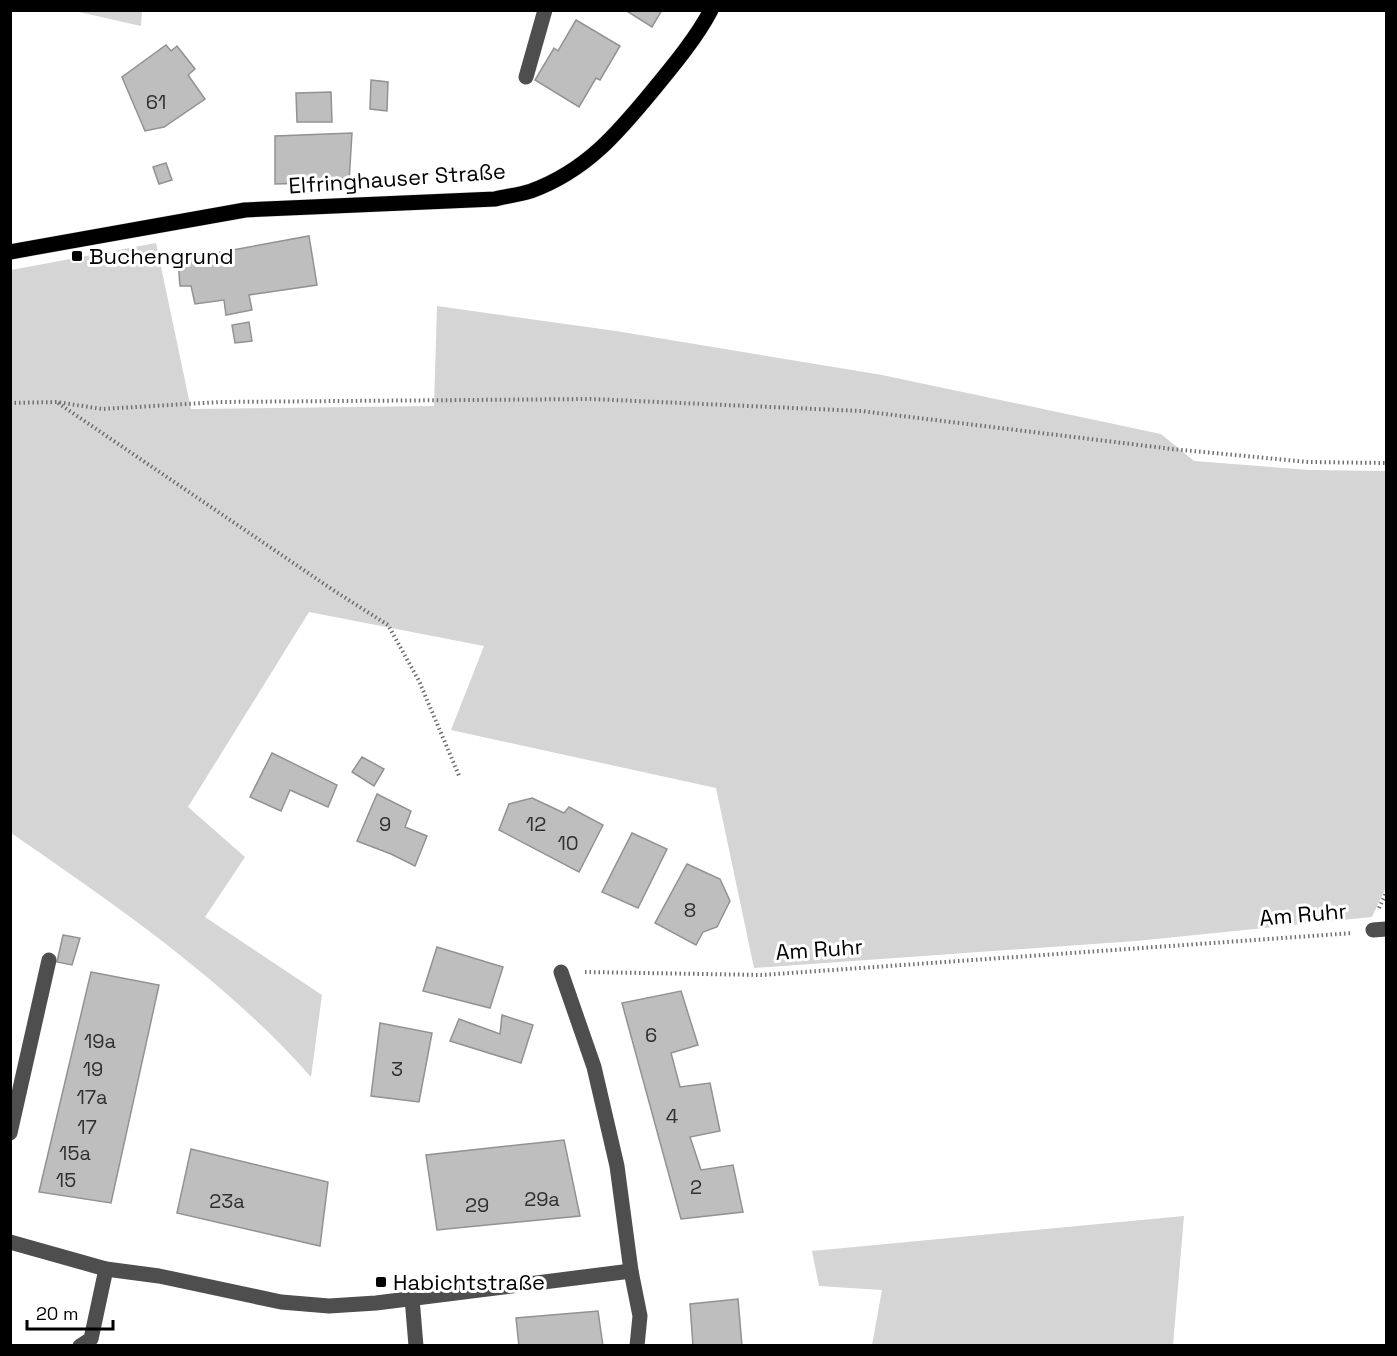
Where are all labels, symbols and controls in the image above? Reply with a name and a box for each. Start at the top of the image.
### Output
house number: 61 [146,89,166,115]
street label: Elfringhauser Straße [287,156,507,200]
place label: Buchengrund [89,242,234,270]
marker: Buchengrund [70,249,84,263]
house number: 9 [379,811,391,837]
house number: 12 [526,811,546,837]
house number: 10 [557,830,579,856]
street label: Am Ruhr [1258,896,1348,932]
house number: 8 [684,897,696,923]
street label: Am Ruhr [774,932,864,966]
house number: 6 [645,1022,657,1048]
house number: 19a [84,1028,116,1054]
house number: 19 [83,1056,103,1082]
house number: 3 [391,1056,403,1082]
house number: 17a [76,1084,108,1110]
house number: 4 [666,1103,678,1129]
house number: 17 [77,1114,97,1140]
house number: 15a [59,1140,91,1166]
house number: 15 [56,1167,76,1193]
house number: 2 [690,1174,702,1200]
house number: 29a [524,1186,560,1212]
house number: 23a [209,1188,245,1214]
house number: 29 [465,1192,489,1218]
place label: Habichtstraße [393,1268,545,1296]
marker: Habichtstraße [374,1275,388,1289]
scale bar [27,1293,112,1331]
text: 20 m [36,1302,79,1325]

